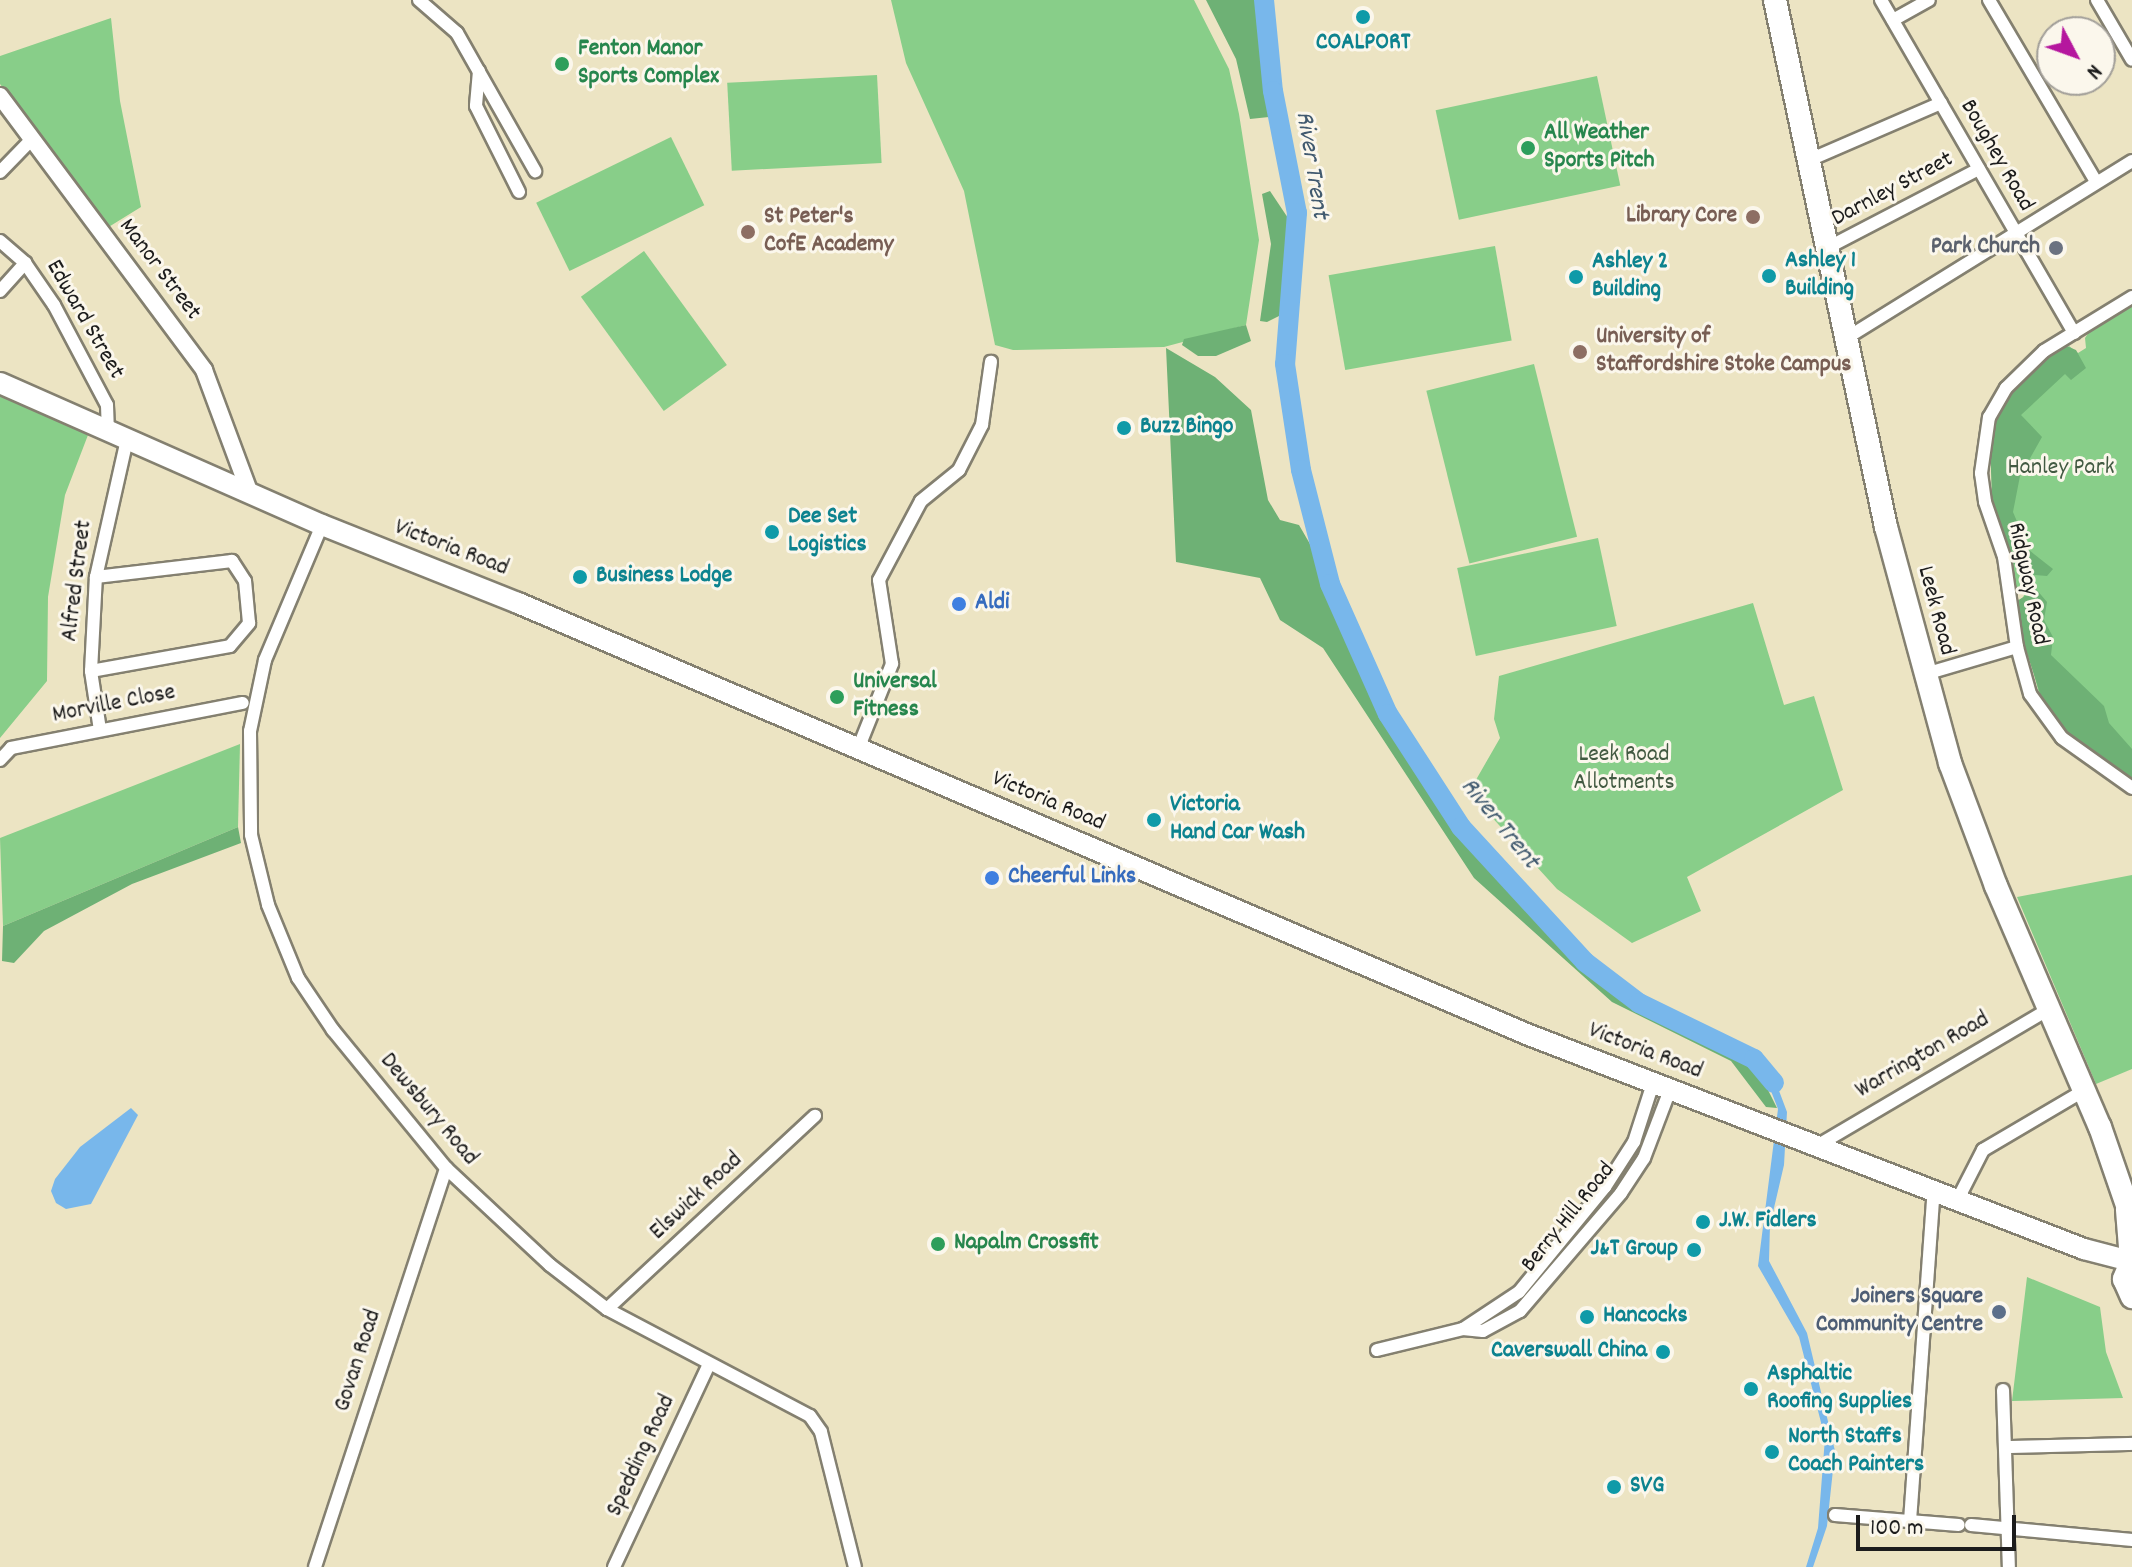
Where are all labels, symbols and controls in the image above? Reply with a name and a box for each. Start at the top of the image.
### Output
marker: COALPORT [1354,8,1372,26]
north arrow [2036,16,2116,96]
place label: COALPORT [1316,30,1410,58]
place label: Fenton Manor Sports Complex [578,36,719,92]
marker: Fenton Manor Sports Complex [553,55,571,73]
text: N [2078,56,2108,85]
street label: Boughey Road [1952,95,2040,217]
water label: River Trent [1287,109,1335,221]
place label: All Weather Sports Pitch [1544,120,1654,176]
marker: All Weather Sports Pitch [1519,139,1537,157]
street label: Darnley Street [1827,146,1959,234]
place label: Library Core [1626,203,1737,231]
place label: St Peter's CofE Academy [764,204,893,260]
marker: Library Core [1744,208,1762,226]
street label: Manor Street [111,213,207,327]
marker: St Peter's CofE Academy [739,223,757,241]
place label: Park Church [1931,234,2040,262]
marker: Park Church [2047,239,2065,257]
place label: Ashley 1 Building [1785,248,1856,304]
place label: Ashley 2 Building [1592,249,1668,305]
street label: Edward Street [38,255,130,385]
marker: Ashley 1 Building [1760,267,1778,285]
marker: Ashley 2 Building [1567,268,1585,286]
place label: University of Staffordshire Stoke Campus [1596,324,1851,380]
marker: University of Staffordshire Stoke Campus [1571,343,1589,361]
place label: Buzz Bingo [1140,414,1234,442]
marker: Buzz Bingo [1115,419,1133,437]
park label: Hanley Park [2007,455,2115,483]
place label: Dee Set Logistics [788,504,867,560]
street label: Victoria Road [390,514,512,584]
street label: Alfred Street [56,519,100,643]
street label: Ridgway Road [2000,520,2054,648]
marker: Dee Set Logistics [763,523,781,541]
place label: Business Lodge [596,563,732,591]
street label: Leek Road [1909,563,1961,659]
marker: Business Lodge [571,568,589,586]
place label: Aldi [975,590,1009,618]
marker: Aldi [950,595,968,613]
place label: Universal Fitness [853,669,937,725]
street label: Morville Close [50,679,178,731]
marker: Universal Fitness [828,688,846,706]
park label: Leek Road Allotments [1573,742,1675,798]
street label: Victoria Road [987,765,1109,839]
water label: River Trent [1453,772,1545,876]
place label: Victoria Hand Car Wash [1170,792,1305,848]
marker: Victoria Hand Car Wash [1145,811,1163,829]
place label: Cheerful Links [1008,864,1136,892]
marker: Cheerful Links [983,869,1001,887]
street label: Warrington Road [1851,1006,1995,1106]
street label: Victoria Road [1584,1017,1706,1087]
street label: Dewsbury Road [373,1048,483,1172]
street label: Elswick Road [645,1147,749,1247]
street label: Berry Hill Road [1516,1157,1622,1279]
place label: J.W. Fidlers [1719,1208,1817,1236]
marker: J.W. Fidlers [1694,1213,1712,1231]
place label: Napalm Crossfit [954,1230,1099,1258]
marker: Napalm Crossfit [929,1235,947,1253]
place label: J&T Group [1590,1236,1678,1264]
marker: J&T Group [1685,1241,1703,1259]
place label: Joiners Square Community Centre [1816,1284,1983,1340]
place label: Hancocks [1603,1303,1688,1331]
marker: Joiners Square Community Centre [1990,1303,2008,1321]
street label: Govan Road [329,1306,389,1416]
marker: Hancocks [1578,1308,1596,1326]
place label: Caverswall China [1491,1338,1647,1366]
marker: Caverswall China [1654,1343,1672,1361]
place label: Asphaltic Roofing Supplies [1767,1361,1912,1417]
marker: Asphaltic Roofing Supplies [1742,1380,1760,1398]
street label: Spedding Road [601,1391,683,1521]
place label: North Staffs Coach Painters [1788,1424,1924,1480]
marker: North Staffs Coach Painters [1763,1443,1781,1461]
place label: SVG [1630,1473,1664,1501]
marker: SVG [1605,1478,1623,1496]
scale bar [1860,1499,2020,1549]
text: 100 m [1870,1512,1923,1546]

